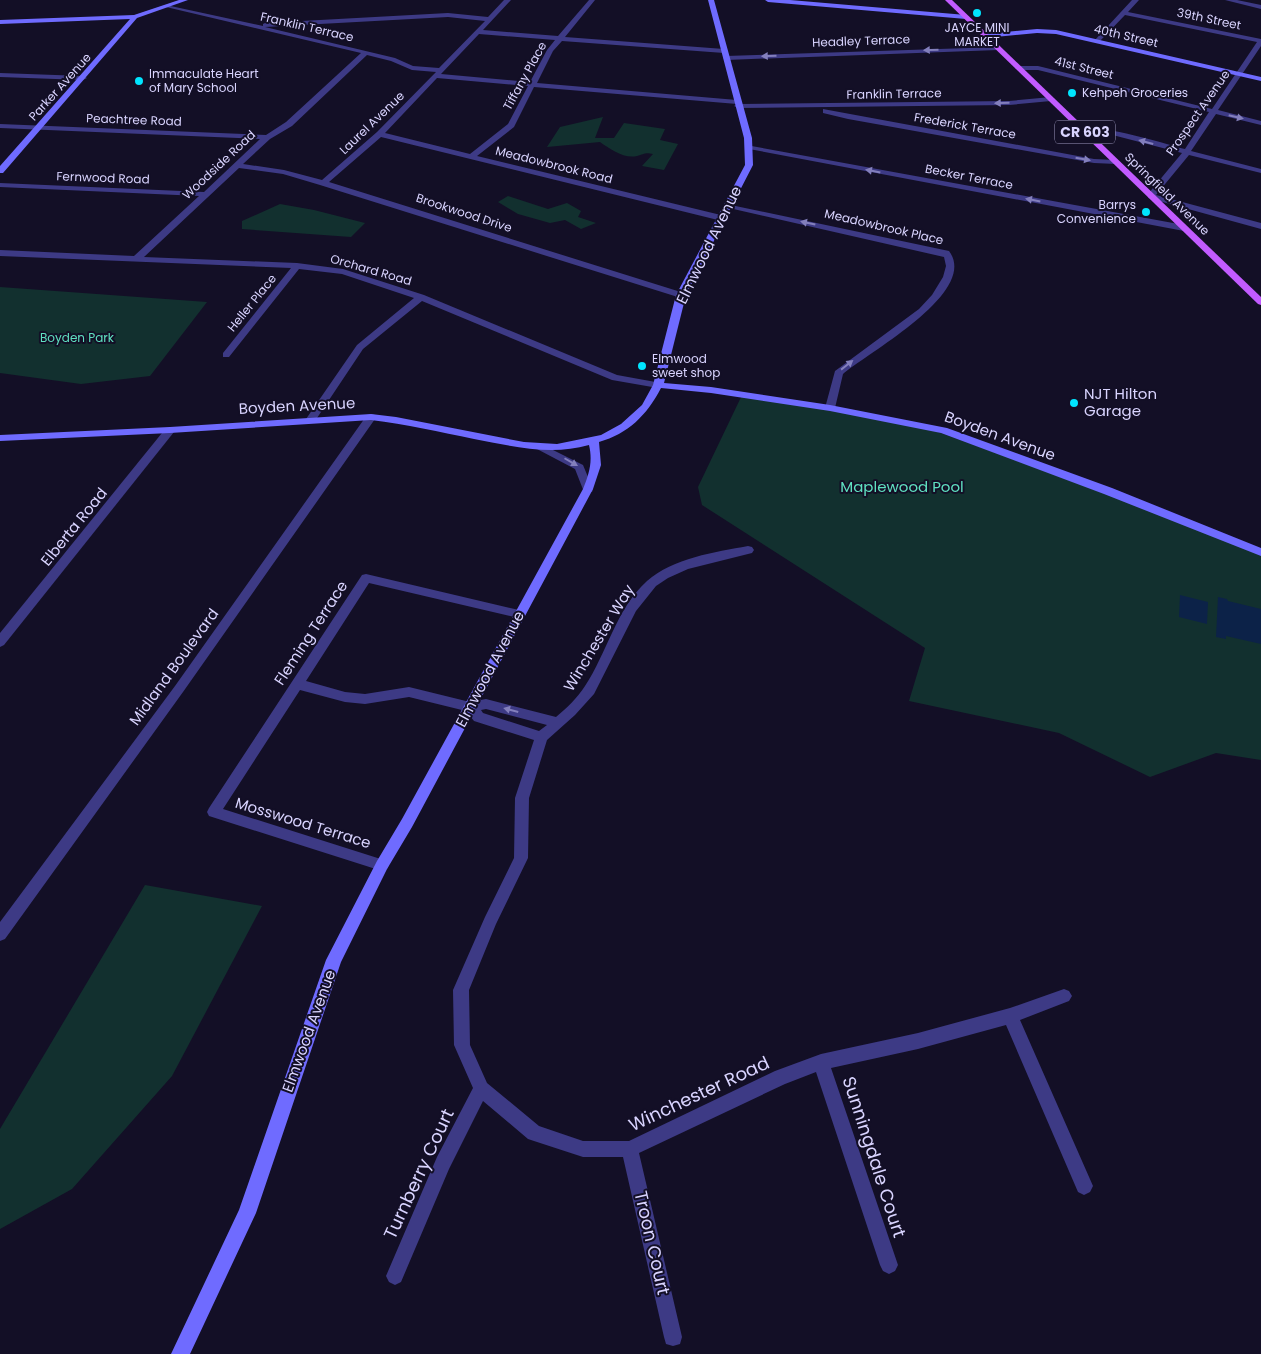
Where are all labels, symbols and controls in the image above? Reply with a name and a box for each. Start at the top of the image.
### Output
street label: 39th Street [1176,3,1243,34]
marker: JAYCE MINI MARKET [971,7,983,19]
street label: Franklin Terrace [259,8,355,45]
place label: JAYCE MINI MARKET [945,19,1009,50]
street label: 40th Street [1092,20,1160,51]
street label: Headley Terrace [812,30,910,51]
street label: Tiffany Place [499,38,550,113]
one-way arrow [923,47,939,55]
street label: Parker Avenue [25,49,95,124]
one-way arrow [761,52,777,60]
street label: 41st Street [1053,52,1115,83]
place label: Immaculate Heart of Mary School [149,65,259,96]
street label: Prospect Avenue [1162,67,1233,159]
marker: Immaculate Heart of Mary School [133,75,145,87]
street label: Franklin Terrace [846,84,942,103]
place label: Kehpeh Groceries [1082,84,1188,101]
street label: Laurel Avenue [335,87,408,158]
marker: Kehpeh Groceries [1066,87,1078,99]
one-way arrow [994,99,1010,107]
street label: Frederick Terrace [913,108,1017,143]
street label: Peachtree Road [86,109,182,130]
one-way arrow [1228,113,1243,121]
road number: CR 603 [1055,120,1115,144]
street label: Woodside Road [178,126,259,203]
one-way arrow [1138,138,1153,146]
street label: Meadowbrook Road [494,142,614,187]
street label: Springfield Avenue [1121,149,1214,239]
one-way arrow [1075,155,1091,163]
street label: Becker Terrace [924,160,1014,193]
one-way arrow [865,166,881,174]
street label: Fernwood Road [56,167,150,188]
street label: Elmwood Avenue [671,182,746,307]
street label: Brookwood Drive [414,189,514,236]
one-way arrow [1025,196,1041,204]
place label: Barrys Convenience [1057,196,1136,227]
street label: Meadowbrook Place [823,205,945,248]
marker: Barrys Convenience [1140,206,1152,218]
one-way arrow [801,219,816,227]
street label: Orchard Road [328,250,414,289]
street label: Heller Place [223,270,280,335]
park label: Boyden Park [40,329,115,346]
place label: Elmwood sweet shop [652,350,720,381]
marker: Elmwood sweet shop [636,360,648,372]
one-way arrow [841,360,854,371]
place label: NJT Hilton Garage [1084,383,1157,421]
street label: Boyden Avenue [238,392,356,419]
marker: NJT Hilton Garage [1068,397,1080,409]
street label: Boyden Avenue [942,406,1059,465]
one-way arrow [564,458,577,467]
park label: Maplewood Pool [840,476,964,497]
street label: Elberta Road [36,483,112,570]
street label: Fleming Terrace [269,576,352,689]
street label: Winchester Way [558,580,639,695]
street label: Midland Boulevard [124,604,223,730]
street label: Elmwood Avenue [450,607,529,731]
one-way arrow [504,706,519,714]
street label: Mosswood Terrace [233,792,374,853]
street label: Elmwood Avenue [277,967,340,1095]
street label: Winchester Road [624,1050,773,1137]
street label: Sunningdale Court [837,1073,912,1241]
street label: Turnberry Court [377,1104,460,1243]
street label: Troon Court [628,1188,677,1297]

